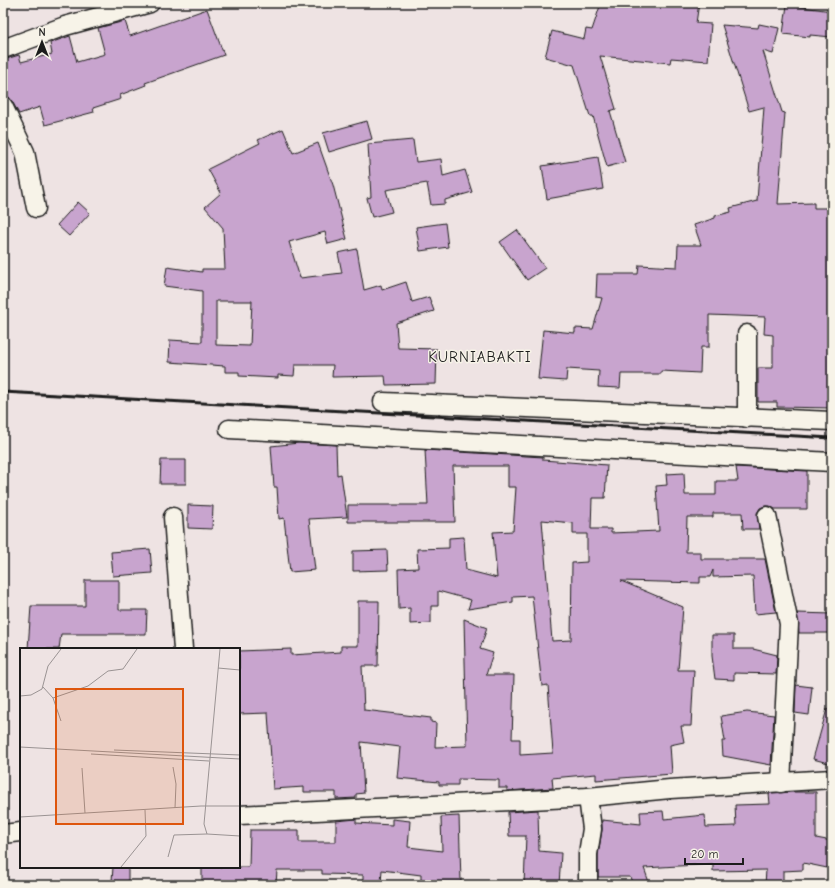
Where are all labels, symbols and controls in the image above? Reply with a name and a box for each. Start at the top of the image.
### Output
north arrow [22,22,62,62]
text: N [38,26,46,39]
district label: KURNIABAKTI [428,348,532,366]
inset map [20,648,240,868]
scale bar [685,840,743,866]
text: 20 m [691,847,719,861]

